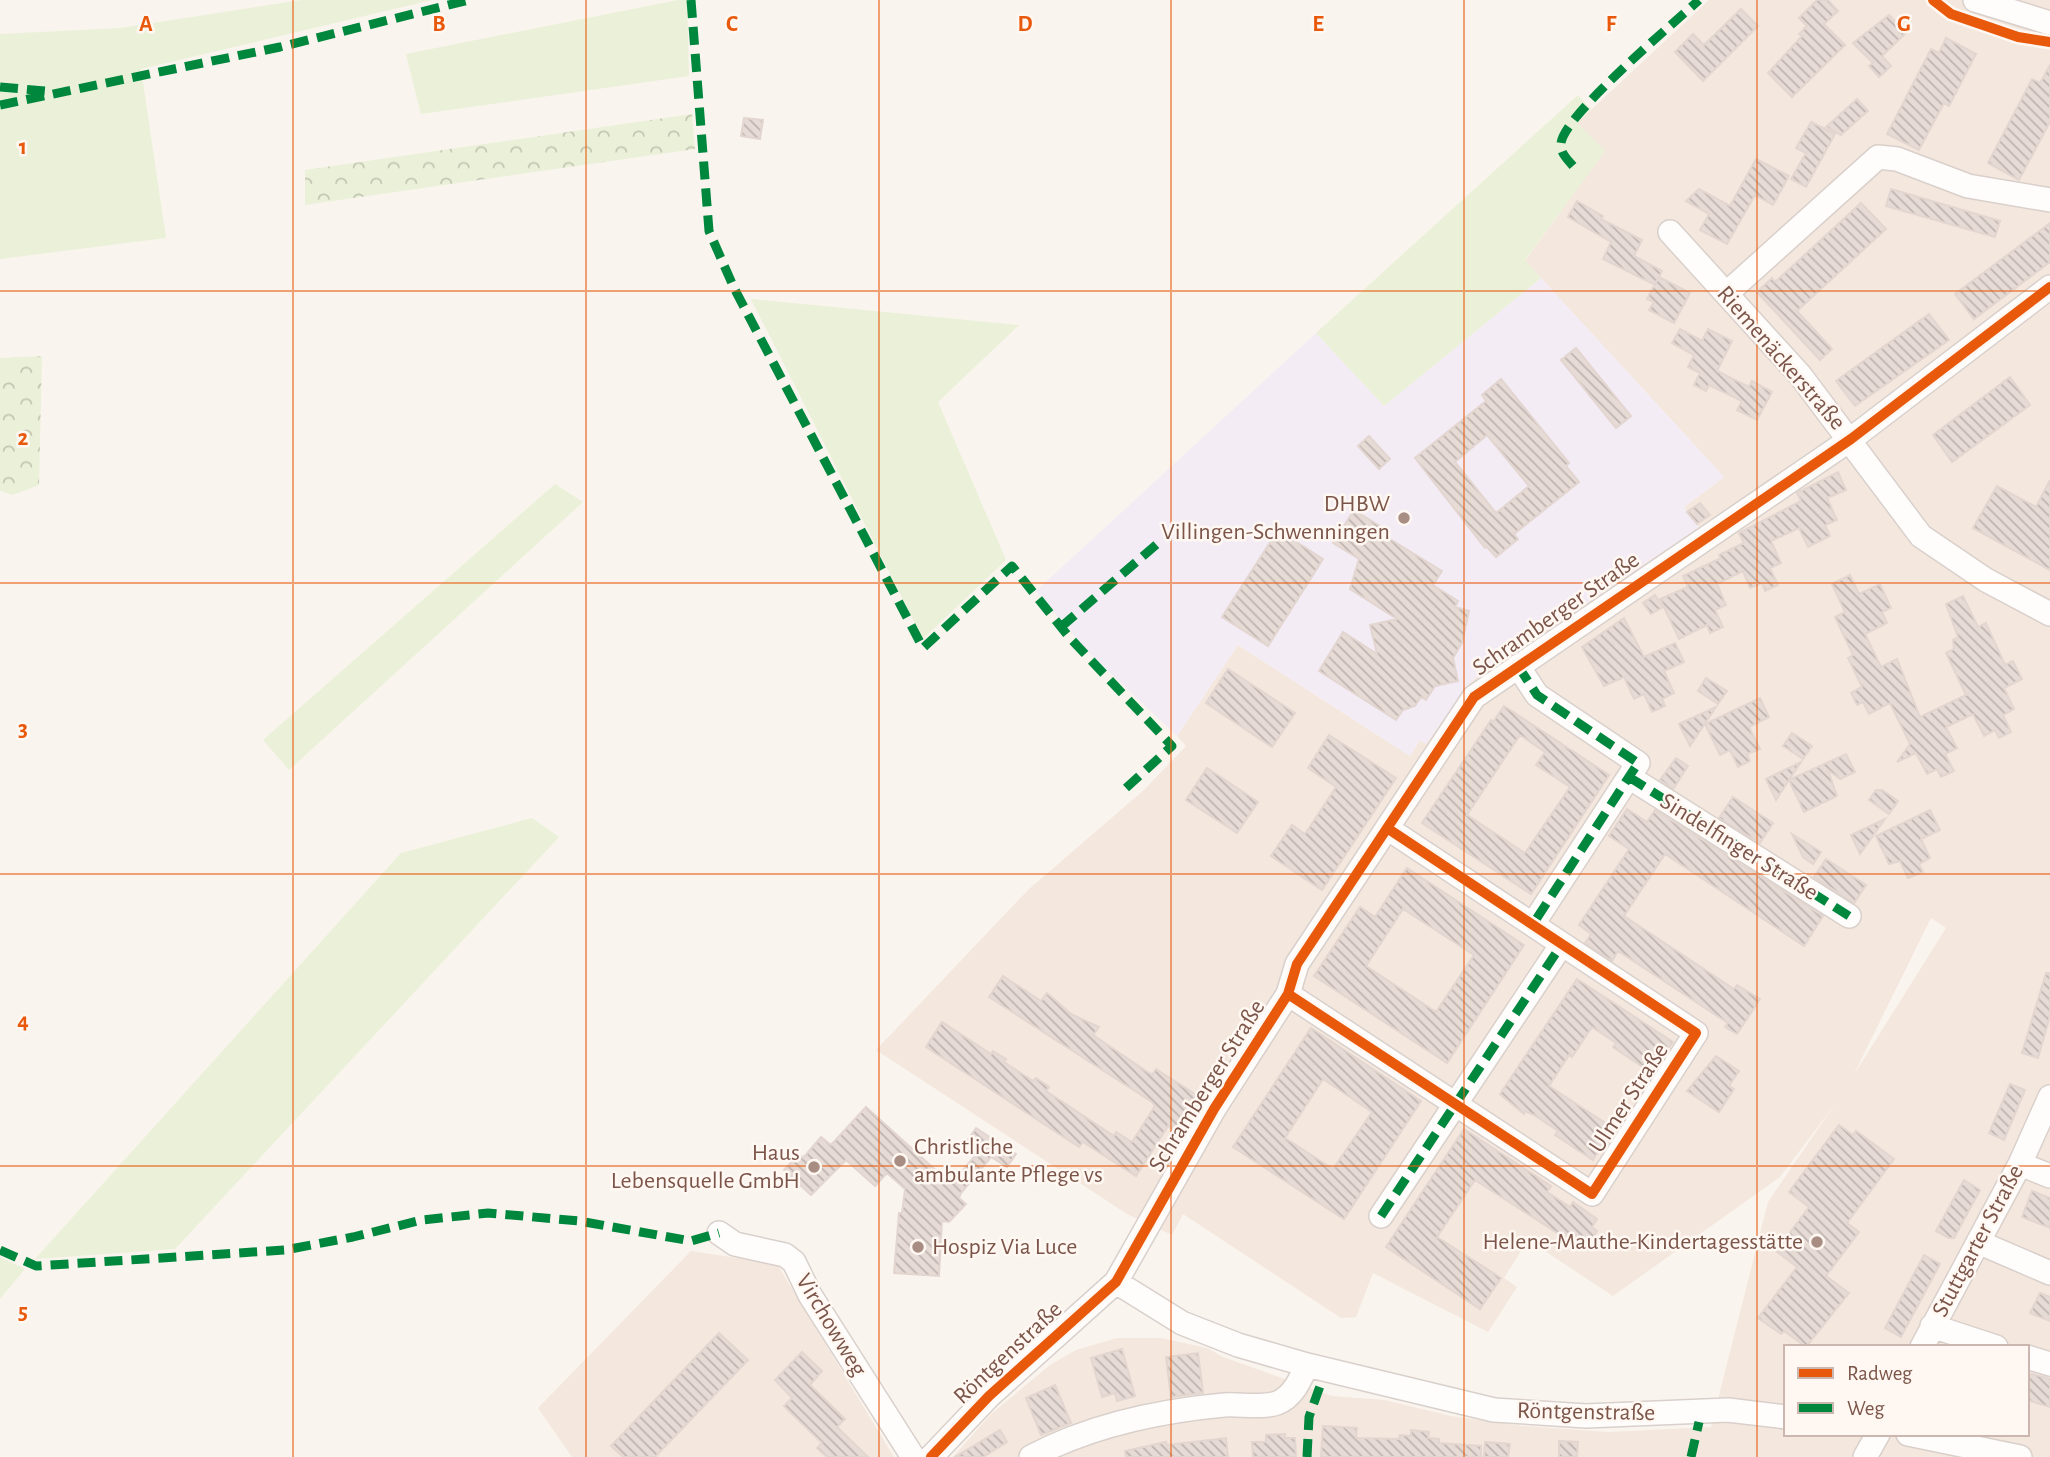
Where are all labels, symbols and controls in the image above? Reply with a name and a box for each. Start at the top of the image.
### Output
text: A [139,13,153,36]
text: B [432,13,446,36]
text: C [726,13,738,36]
text: D [1017,13,1033,36]
text: E [1312,13,1324,36]
text: F [1606,13,1617,36]
text: G [1897,13,1911,36]
text: 1 [19,136,27,159]
street label: Riemenäckerstraße [1712,281,1850,435]
text: 2 [18,427,29,450]
place label: DHBW Villingen-Schwenningen [1161,492,1391,544]
marker: DHBW Villingen-Schwenningen [1396,510,1412,526]
street label: Schramberger Straße [1468,548,1644,680]
text: 3 [18,718,28,741]
street label: Sindelfinger Straße [1656,789,1822,905]
street label: Schramberger Straße [1145,996,1269,1176]
text: 4 [17,1010,29,1033]
street label: Ulmer Straße [1585,1039,1673,1157]
place label: Christliche ambulante Pflege vs [914,1135,1103,1187]
place label: Haus Lebensquelle GmbH [611,1141,800,1193]
marker: Christliche ambulante Pflege vs [892,1153,908,1169]
marker: Haus Lebensquelle GmbH [806,1159,822,1175]
street label: Stuttgarter Straße [1928,1161,2028,1321]
place label: Helene-Mauthe-Kindertagesstätte [1482,1230,1803,1254]
marker: Helene-Mauthe-Kindertagesstätte [1809,1234,1825,1250]
place label: Hospiz Via Luce [932,1235,1077,1259]
marker: Hospiz Via Luce [910,1239,926,1255]
street label: Virchowweg [791,1270,871,1381]
street label: Röntgenstraße [949,1297,1067,1409]
text: 5 [18,1301,28,1324]
legend [1784,1345,2029,1436]
text: Radweg [1847,1363,1913,1384]
text: Weg [1847,1398,1885,1419]
street label: Röntgenstraße [1517,1399,1655,1425]

